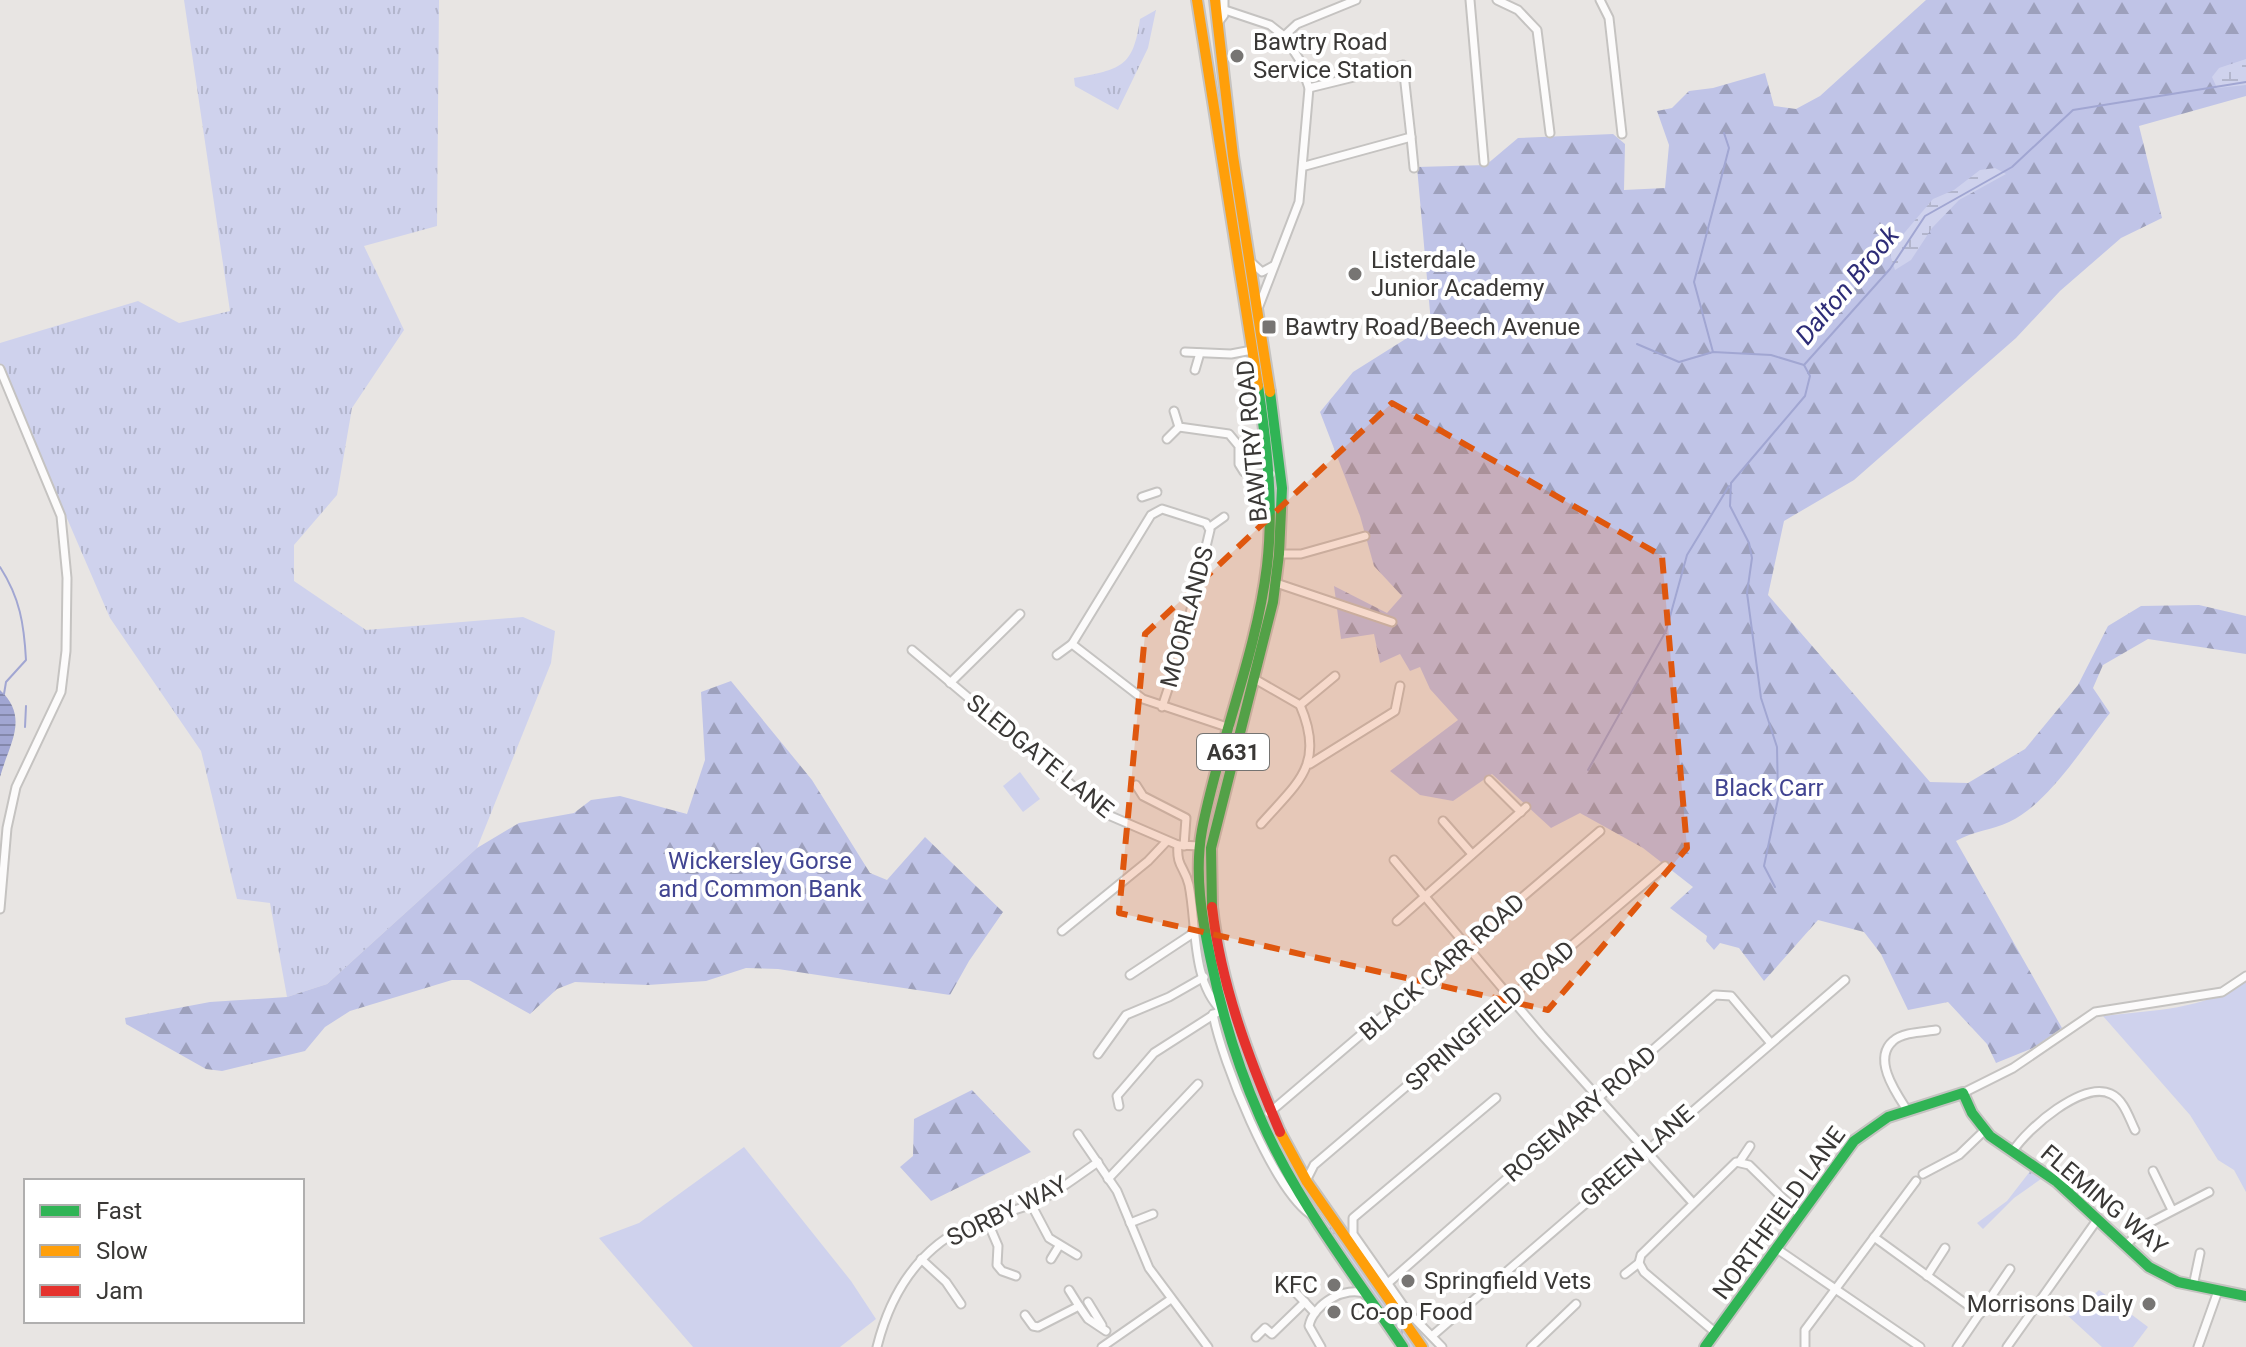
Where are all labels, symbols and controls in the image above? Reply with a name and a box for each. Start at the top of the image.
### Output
place label: Bawtry Road Service Station [1253,28,1413,84]
marker: Bawtry Road Service Station [1228,47,1246,65]
water label: Dalton Brook [1789,219,1906,350]
place label: Listerdale Junior Academy [1371,246,1545,302]
marker: Listerdale Junior Academy [1346,265,1364,283]
place label: Bawtry Road/Beech Avenue [1285,313,1580,341]
marker: Bawtry Road/Beech Avenue [1260,318,1278,336]
street label: BAWTRY ROAD [1231,359,1273,523]
street label: MOORLANDS [1155,543,1219,691]
street label: SLEDGATE LANE [961,688,1119,824]
road number: A631 [1197,734,1269,770]
park label: Black Carr [1714,774,1824,802]
park label: Wickersley Gorse and Common Bank [658,847,863,903]
street label: BLACK CARR ROAD [1354,888,1530,1046]
street label: SPRINGFIELD ROAD [1400,935,1580,1097]
street label: ROSEMARY ROAD [1498,1040,1662,1188]
street label: GREEN LANE [1575,1099,1699,1213]
street label: NORTHFIELD LANE [1707,1121,1851,1305]
street label: FLEMING WAY [2035,1139,2173,1261]
street label: SORBY WAY [942,1170,1072,1252]
legend [24,1179,304,1323]
text: Fast [96,1197,142,1225]
text: Slow [96,1237,148,1265]
place label: Springfield Vets [1424,1267,1592,1295]
place label: KFC [1274,1271,1318,1299]
marker: Springfield Vets [1399,1272,1417,1290]
marker: KFC [1325,1276,1343,1294]
text: Jam [96,1277,143,1305]
place label: Morrisons Daily [1967,1290,2134,1318]
marker: Morrisons Daily [2140,1295,2158,1313]
place label: Co-op Food [1350,1298,1473,1326]
marker: Co-op Food [1325,1303,1343,1321]

